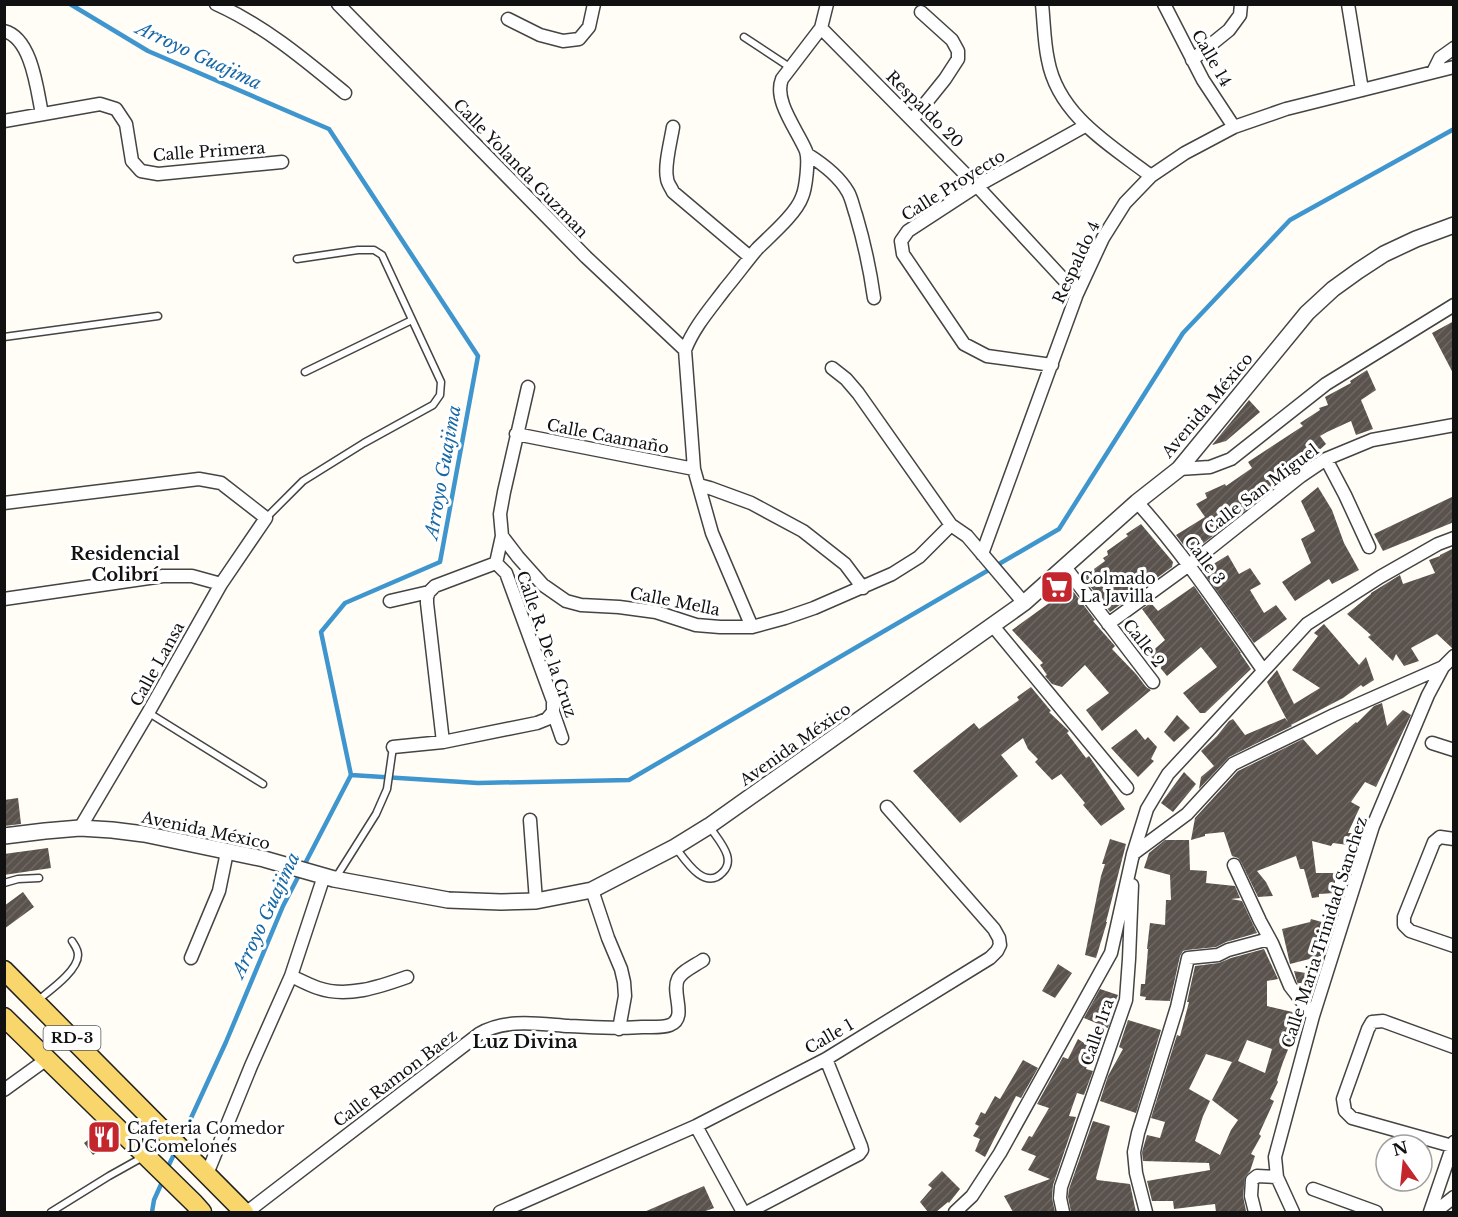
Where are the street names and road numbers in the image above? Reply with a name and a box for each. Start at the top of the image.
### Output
street label: Calle 14 [1188,26,1236,90]
street label: Respaldo 20 [882,66,968,152]
street label: Calle Yolanda Guzman [449,94,593,242]
street label: Calle Primera [152,137,266,165]
street label: Calle Proyecto [897,145,1009,225]
street label: Respaldo 4 [1048,217,1104,307]
street label: Avenida México [1157,348,1257,462]
street label: Calle Caamaño [545,414,671,458]
street label: Calle San Miguel [1200,439,1322,539]
street label: Calle 3 [1180,532,1230,588]
street label: Calle R. De la Cruz [513,568,582,720]
street label: Calle Mella [628,582,722,620]
street label: Calle 2 [1119,615,1169,671]
street label: Calle Lansa [126,618,188,710]
street label: Avenida México [735,698,854,790]
street label: Avenida México [139,806,272,853]
street label: Calle Maria Trinidad Sanchez [1277,814,1371,1050]
street label: Calle 1ra [1076,996,1118,1068]
street label: Calle 1 [801,1014,857,1058]
street label: Calle Ramon Baez [329,1025,461,1131]
road number: RD-3 [44,1026,100,1050]

